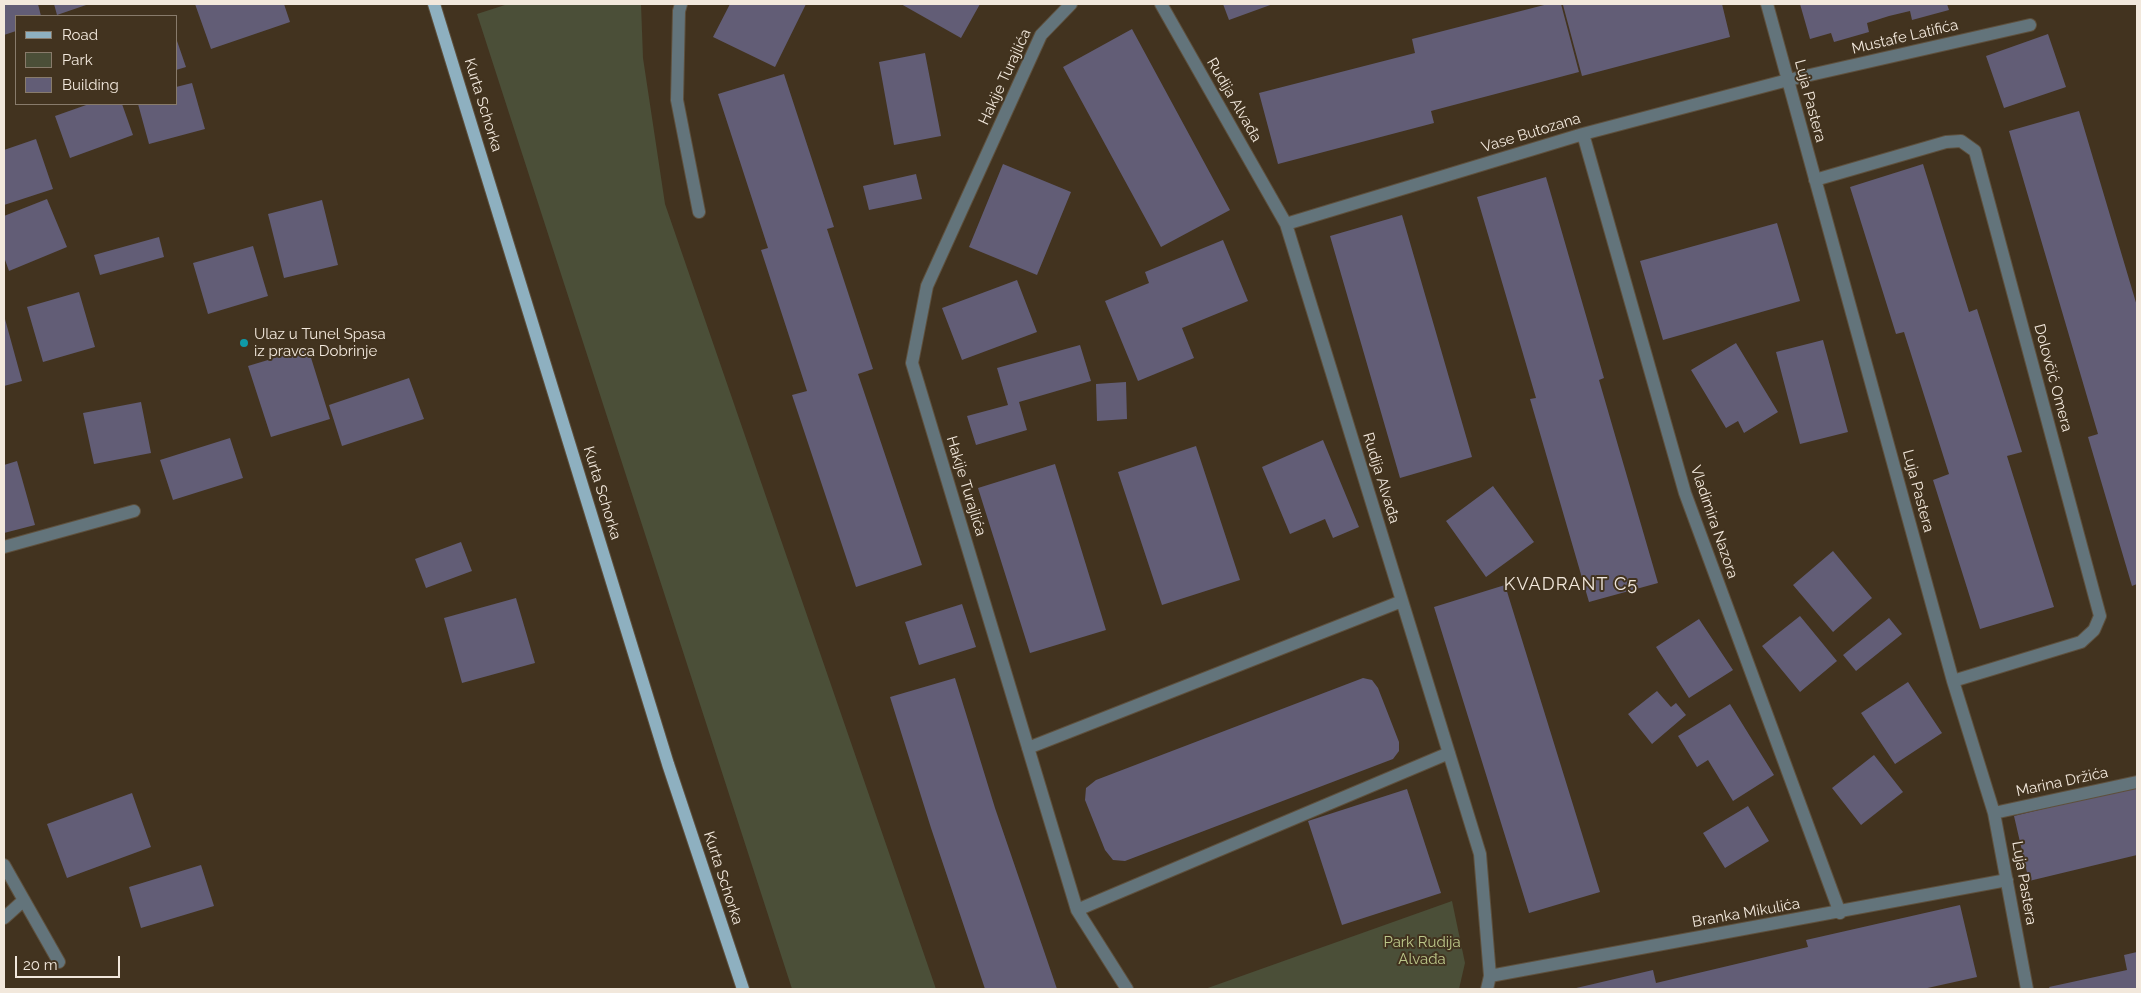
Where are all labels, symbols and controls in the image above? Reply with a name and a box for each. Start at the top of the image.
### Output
legend [15,15,178,105]
street label: Mustafe Latifića [1850,16,1960,58]
text: Road [62,26,98,44]
street label: Hakije Turajlića [975,26,1035,128]
text: Park [62,51,93,69]
street label: Rudija Alvađa [1203,55,1265,145]
street label: Kurta Schorka [460,56,506,154]
street label: Luja Pastera [1790,58,1830,144]
text: Building [62,76,119,94]
street label: Vase Butozana [1479,109,1583,157]
street label: Dolovčić Omera [2030,322,2076,434]
place label: Ulaz u Tunel Spasa iz pravca Dobrinje [254,325,386,360]
marker: Ulaz u Tunel Spasa iz pravca Dobrinje [238,337,250,349]
street label: Rudija Alvađa [1359,430,1403,526]
street label: Hakije Turajlića [942,434,990,538]
street label: Kurta Schorka [579,444,625,542]
street label: Luja Pastera [1898,448,1938,534]
street label: Vladimira Nazora [1686,463,1742,581]
district label: KVADRANT C5 [1502,574,1640,596]
street label: Marina Držića [2014,763,2110,801]
street label: Kurta Schorka [699,829,747,927]
street label: Luja Pastera [2008,840,2040,926]
street label: Branka Mikulića [1691,895,1801,931]
park label: Park Rudija Alvađa [1383,933,1461,968]
scale bar [18,946,122,978]
text: 20 m [23,956,58,974]

